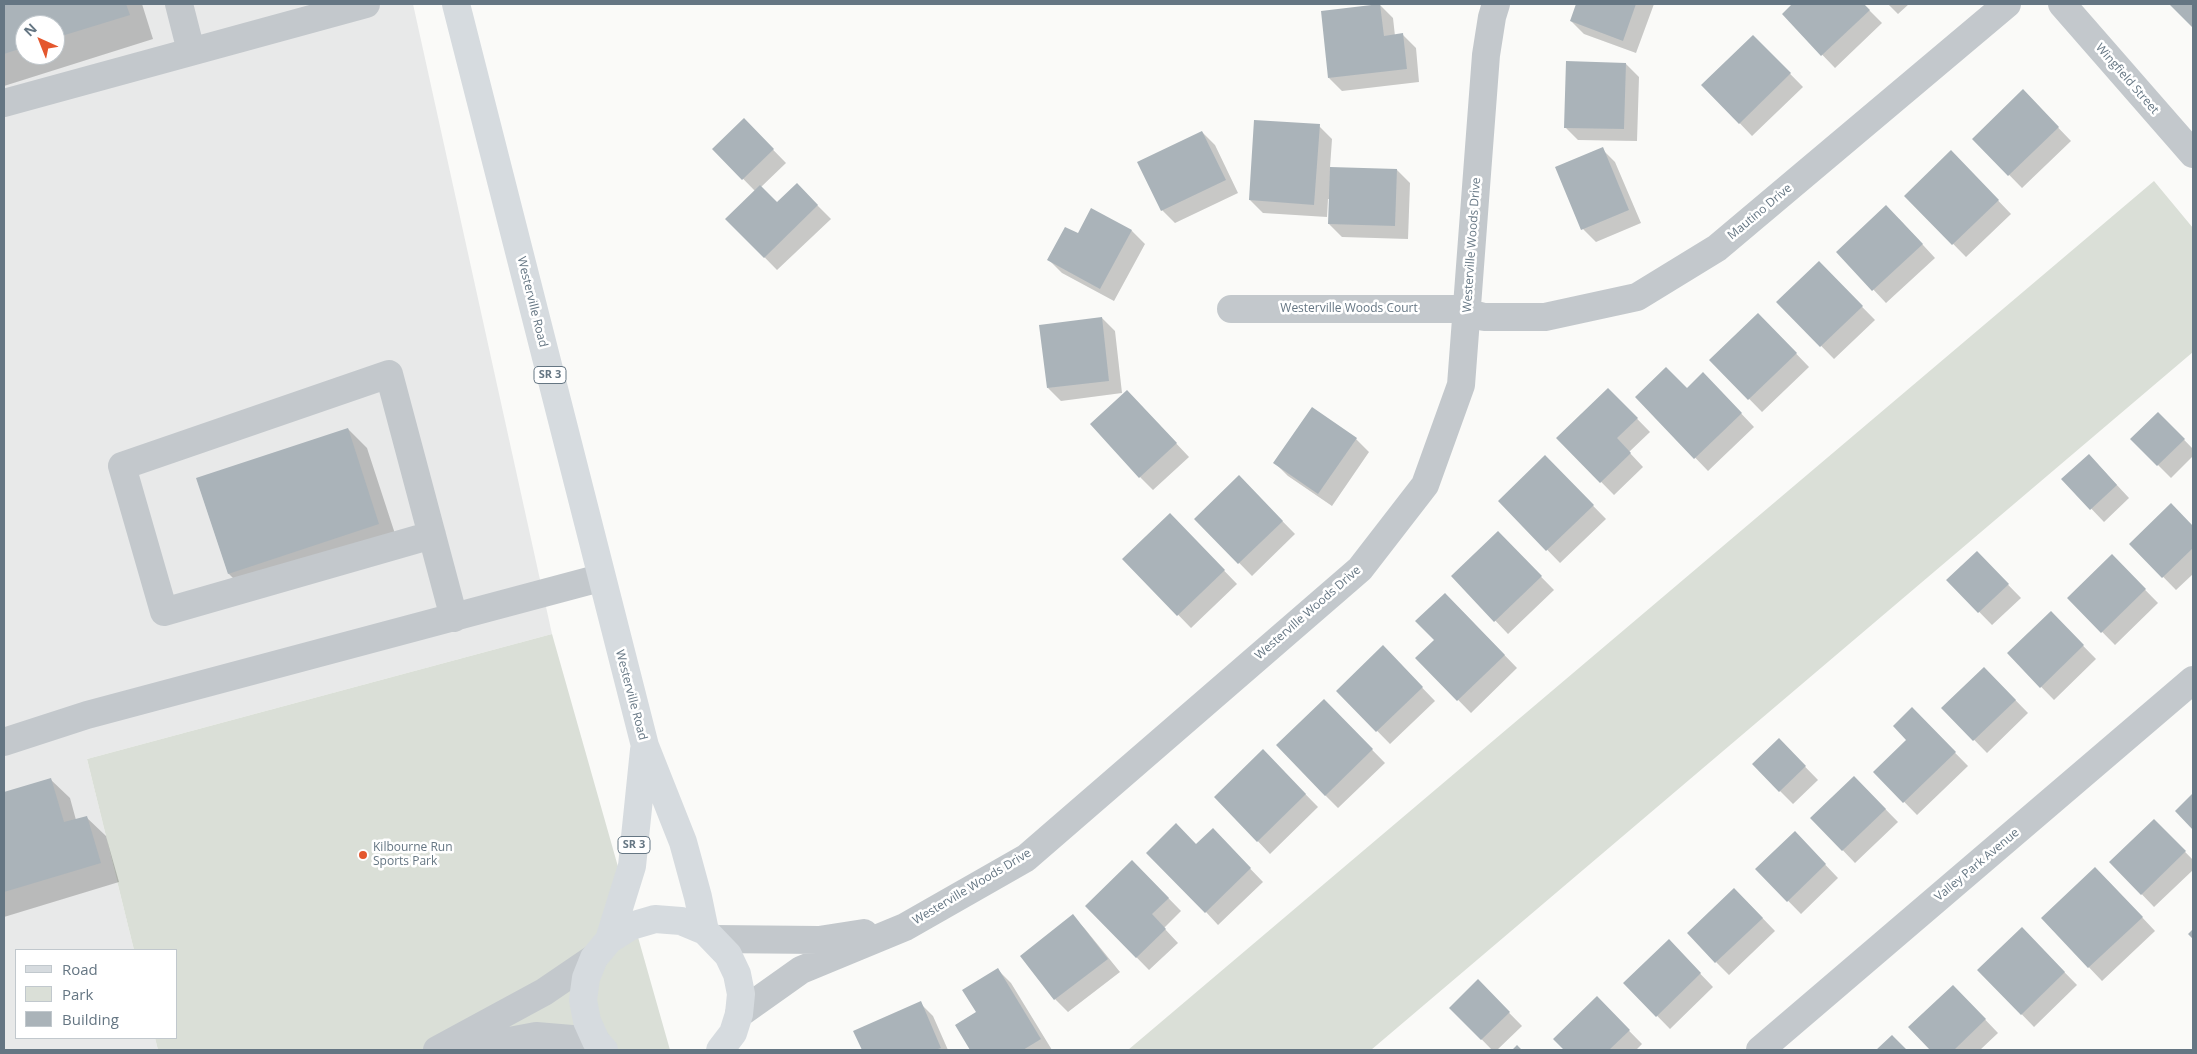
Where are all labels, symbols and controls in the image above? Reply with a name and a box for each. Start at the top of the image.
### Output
north arrow [15,15,65,65]
text: N [19,19,41,40]
street label: Wingfield Street [2092,41,2162,117]
street label: Westerville Woods Drive [1460,177,1484,313]
street label: Mautino Drive [1725,181,1795,243]
street label: Westerville Road [514,255,550,349]
street label: Westerville Woods Court [1280,302,1418,316]
road number: SR 3 [534,366,566,384]
street label: Westerville Woods Drive [1252,563,1364,663]
street label: Westerville Road [612,648,650,742]
street label: Valley Park Avenue [1932,826,2022,904]
road number: SR 3 [618,836,650,854]
place label: Kilbourne Run Sports Park [373,841,453,869]
street label: Westerville Woods Drive [910,846,1034,928]
marker: Kilbourne Run Sports Park [357,849,369,861]
legend [15,949,178,1039]
text: Road [62,959,98,979]
text: Park [62,984,93,1004]
text: Building [62,1009,119,1029]

